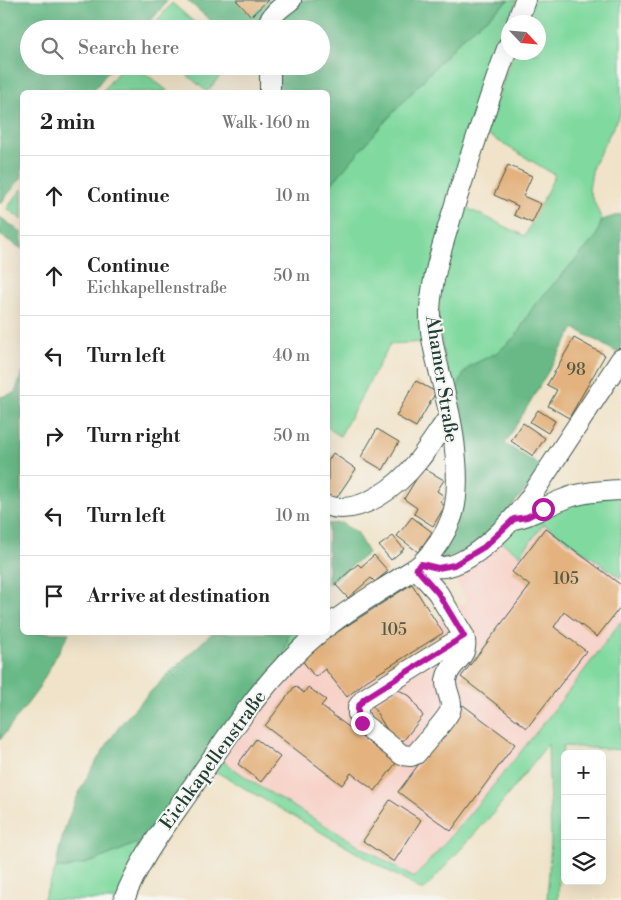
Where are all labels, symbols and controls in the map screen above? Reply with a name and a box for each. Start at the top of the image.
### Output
north arrow [501,15,546,60]
search box [20,20,330,75]
icon: search [38,34,66,62]
text: Search here [78,36,179,60]
text: 2 min [40,110,95,136]
text: Walk · 160 m [222,113,310,133]
icon: ahead [40,182,68,210]
text: Continue [87,184,170,208]
text: 10 m [276,186,310,206]
text: Continue [87,254,170,278]
icon: ahead [40,262,68,290]
text: 50 m [273,266,310,286]
text: Eichkapellenstraße [87,278,227,298]
street label: Ahamer Straße [420,313,464,444]
icon: left [40,342,68,370]
text: Turn left [87,344,166,368]
text: 40 m [273,346,310,366]
house number: 98 [566,360,586,380]
icon: right [40,422,68,450]
text: Turn right [87,424,180,448]
text: 50 m [273,426,310,446]
route start [532,498,555,521]
icon: left [40,502,68,530]
text: Turn left [87,504,166,528]
text: 10 m [276,506,310,526]
house number: 105 [553,569,579,589]
icon: arrive [40,582,68,610]
text: Arrive at destination [87,584,270,608]
house number: 105 [381,620,407,640]
street label: Eichkapellenstraße [154,686,272,834]
route end [351,712,374,735]
map controls [561,750,606,885]
button: + [561,750,606,795]
button: − [561,795,606,840]
button: layers [561,840,606,885]

